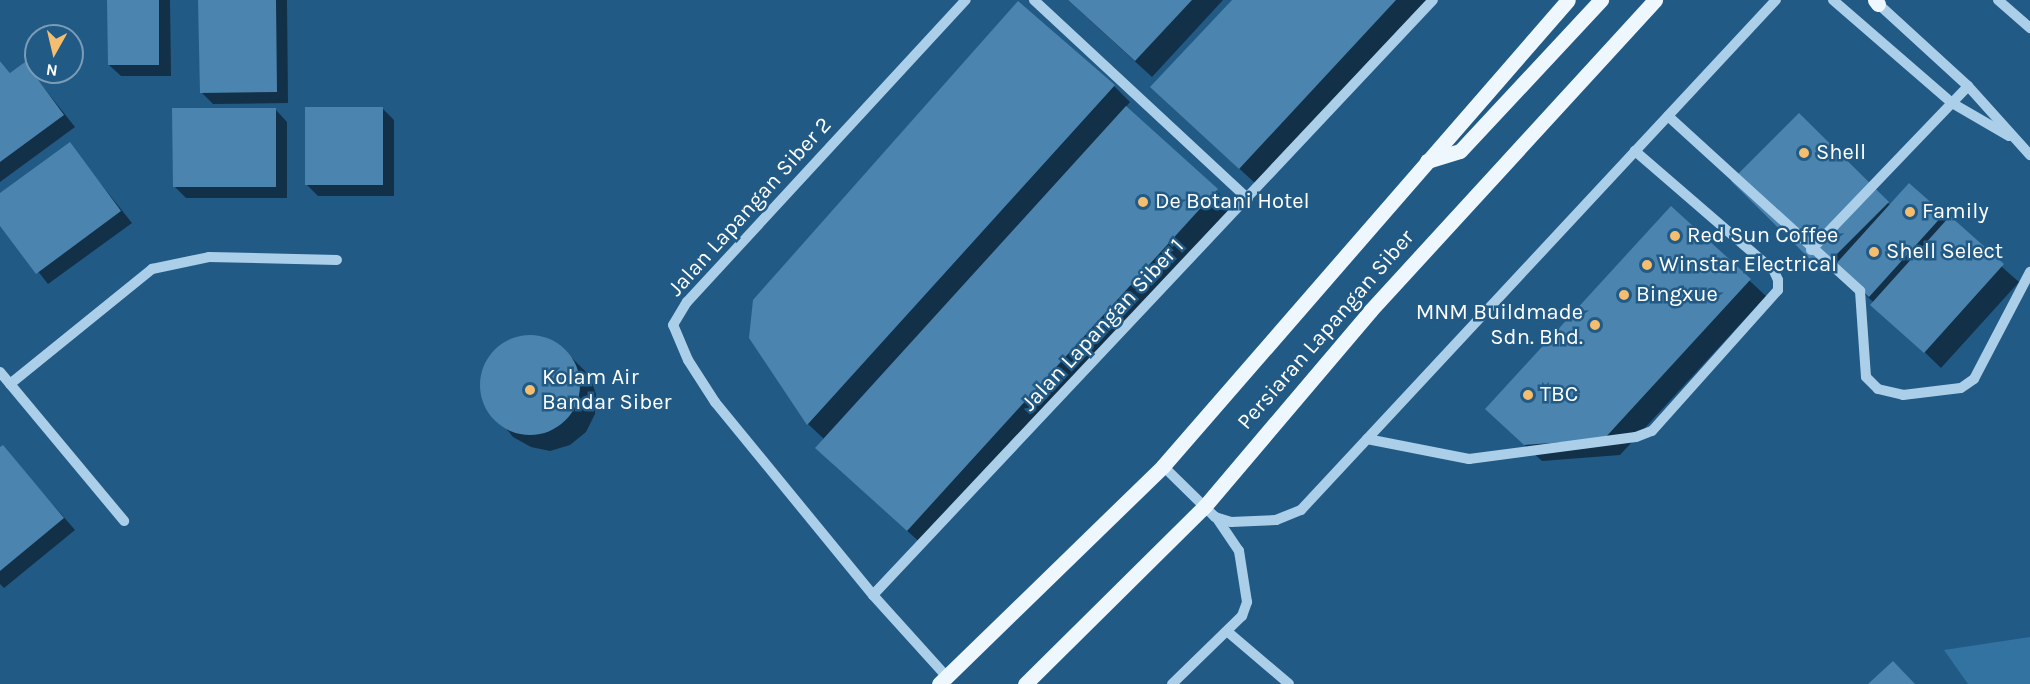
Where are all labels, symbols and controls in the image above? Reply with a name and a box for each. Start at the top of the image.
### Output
north arrow [24,24,84,84]
text: N [45,60,59,81]
street label: Jalan Lapangan Siber 2 [663,112,837,302]
place label: Shell [1816,140,1866,166]
marker: Shell [1797,146,1811,160]
place label: De Botani Hotel [1155,189,1310,215]
marker: De Botani Hotel [1136,195,1150,209]
place label: Family [1922,199,1989,225]
marker: Family [1903,205,1917,219]
place label: Red Sun Coffee [1687,223,1838,249]
street label: Persiaran Lapangan Siber [1232,225,1420,435]
marker: Red Sun Coffee [1668,229,1682,243]
street label: Jalan Lapangan Siber 1 [1016,233,1190,417]
place label: Shell Select [1886,239,2003,265]
marker: Shell Select [1867,245,1881,259]
place label: Winstar Electrical [1659,252,1837,278]
marker: Winstar Electrical [1640,258,1654,272]
place label: Bingxue [1636,282,1718,308]
marker: Bingxue [1617,288,1631,302]
place label: MNM Buildmade Sdn. Bhd. [1416,299,1583,350]
marker: MNM Buildmade Sdn. Bhd. [1588,318,1602,332]
place label: Kolam Air Bandar Siber [542,364,672,416]
place label: TBC [1540,382,1578,408]
marker: Kolam Air Bandar Siber [523,383,537,397]
marker: TBC [1521,388,1535,402]

